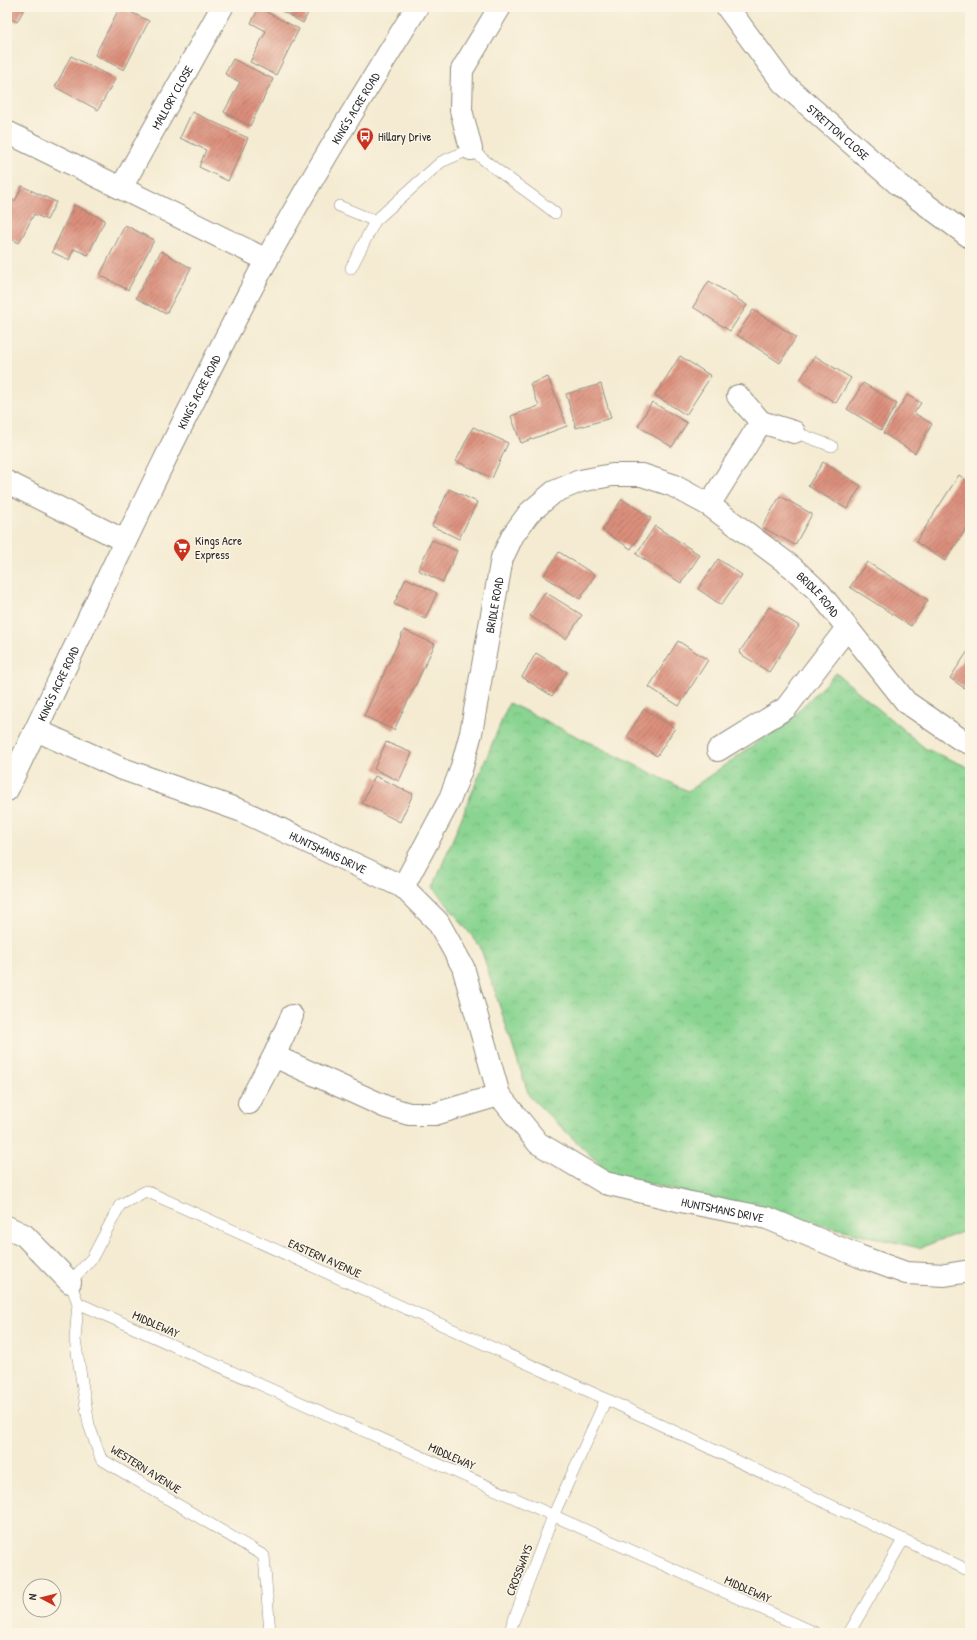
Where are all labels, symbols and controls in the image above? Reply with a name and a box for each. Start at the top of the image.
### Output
street label: MALLORY CLOSE [147,62,197,132]
street label: KING'S ACRE ROAD [327,69,384,147]
street label: STRETTON CLOSE [804,100,874,164]
bus stop icon: Hillary Drive [355,126,375,151]
place label: Hillary Drive [378,128,431,145]
street label: KING'S ACRE ROAD [173,351,224,432]
place label: Kings Acre Express [195,532,242,563]
supermarket icon: Kings Acre Express [172,537,192,562]
street label: BRIDLE ROAD [793,567,844,620]
street label: BRIDLE ROAD [480,576,507,634]
street label: KING'S ACRE ROAD [33,643,83,724]
street label: HUNTSMANS DRIVE [287,826,370,878]
street label: HUNTSMANS DRIVE [680,1193,766,1226]
street label: EASTERN AVENUE [286,1234,365,1282]
street label: MIDDLEWAY [130,1306,183,1342]
street label: MIDDLEWAY [426,1438,479,1474]
street label: WESTERN AVENUE [108,1441,185,1498]
street label: CROSSWAYS [501,1541,537,1598]
street label: MIDDLEWAY [722,1571,775,1607]
north arrow [22,1578,62,1618]
text: N [25,1593,39,1601]

